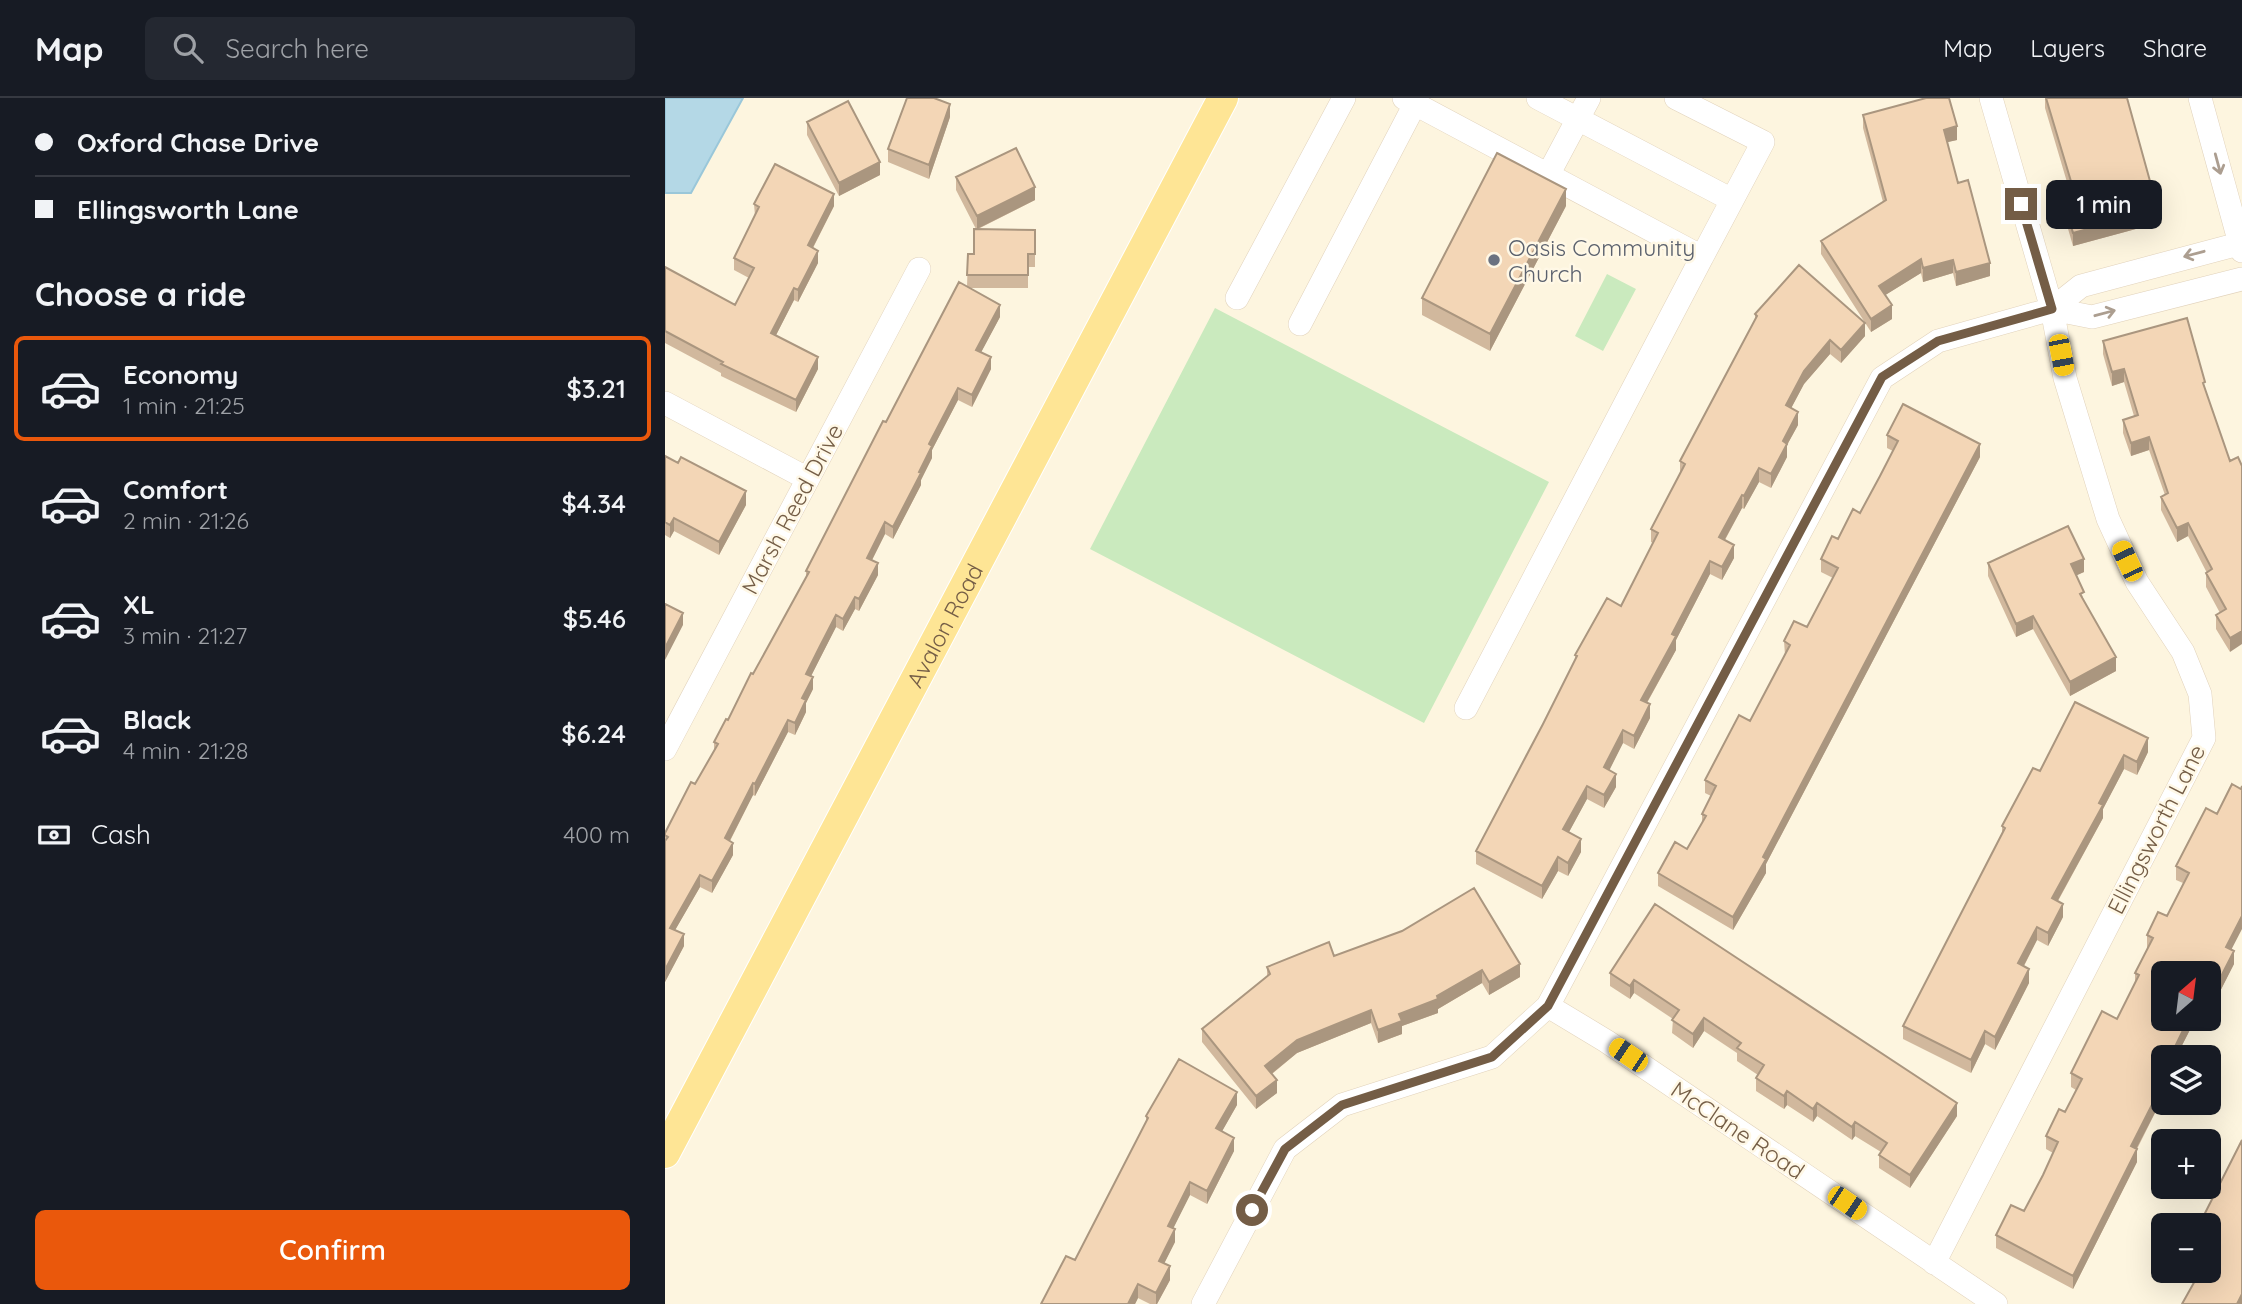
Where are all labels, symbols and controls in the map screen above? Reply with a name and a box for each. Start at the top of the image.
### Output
search box [145,17,635,80]
text: Map [35,28,103,69]
icon: search [169,29,207,67]
text: Search here [225,32,369,65]
text: Map [1943,33,1992,63]
text: Layers [2030,33,2105,63]
text: Share [2143,33,2207,63]
text: Oxford Chase Drive [77,126,319,159]
one-way arrow [2212,152,2225,175]
callout: 1 min [2045,180,2161,228]
route end [2005,188,2037,220]
text: 1 min [2076,190,2132,219]
text: Ellingsworth Lane [77,193,299,226]
place label: Oasis Community Church [1508,233,1695,288]
one-way arrow [2184,249,2206,262]
marker: Oasis Community Church [1486,252,1502,268]
text: Choose a ride [35,274,247,314]
one-way arrow [2094,306,2116,319]
car [2047,332,2076,378]
icon: car [39,357,102,420]
text: Economy [123,358,238,391]
text: $3.21 [566,372,626,405]
text: 1 min · 21:25 [123,391,245,420]
street label: Marsh Reed Drive [735,419,849,599]
icon: car [39,472,102,535]
text: Comfort [123,473,228,506]
text: $4.34 [562,487,626,520]
text: 2 min · 21:26 [123,506,249,535]
car [2109,538,2146,584]
street label: Avalon Road [900,558,989,692]
icon: car [39,587,102,650]
text: XL [123,588,155,621]
text: $5.46 [563,602,626,635]
text: 3 min · 21:27 [123,621,247,650]
icon: car [39,702,102,765]
text: Black [123,703,192,736]
text: $6.24 [561,717,626,750]
text: 4 min · 21:28 [123,736,248,765]
street label: Ellingsworth Lane [2101,739,2211,919]
icon: cash [35,816,73,854]
text: Cash [91,818,151,851]
text: 400 m [563,820,630,849]
north arrow [2151,961,2221,1031]
map controls [2151,961,2221,1283]
car [1605,1035,1652,1075]
button: layers [2151,1045,2221,1115]
street label: McClane Road [1666,1075,1810,1185]
button: + [2151,1129,2221,1199]
car [1824,1183,1871,1223]
route start [1236,1194,1268,1226]
button: Confirm [35,1210,630,1290]
button: − [2151,1213,2221,1283]

